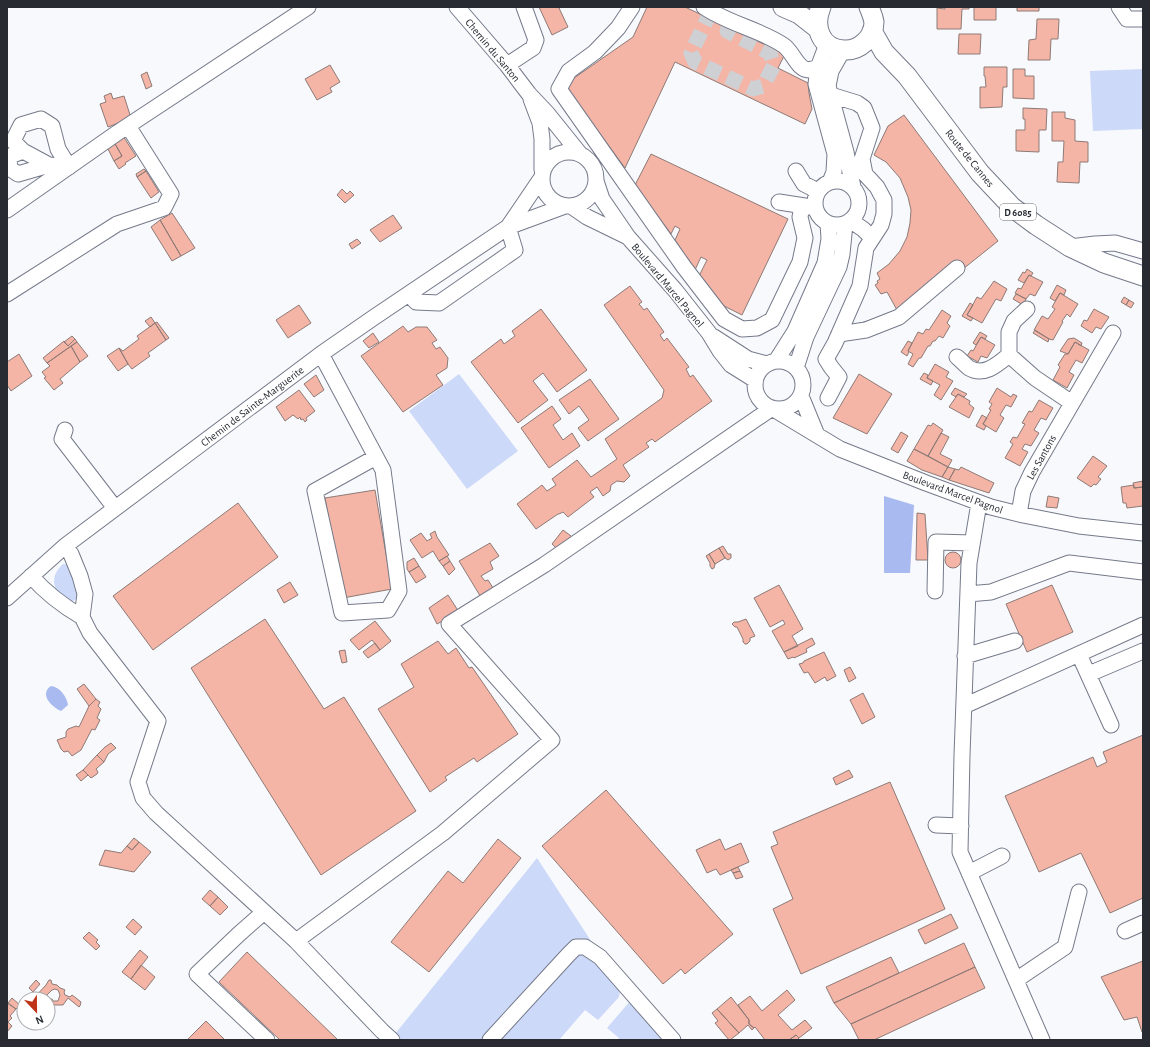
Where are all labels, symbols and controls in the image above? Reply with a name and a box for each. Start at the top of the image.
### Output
street label: Chemin du Santon [463,17,522,84]
street label: Route de Cannes [943,127,996,189]
road number: D 6085 [1000,204,1036,220]
street label: Boulevard Marcel Pagnol [629,241,706,329]
street label: Chemin de Sainte-Marguerite [199,364,306,449]
street label: Les Santons [1025,433,1058,482]
street label: Boulevard Marcel Pagnol [901,469,1004,516]
north arrow [16,991,56,1031]
text: N [34,1013,45,1026]

